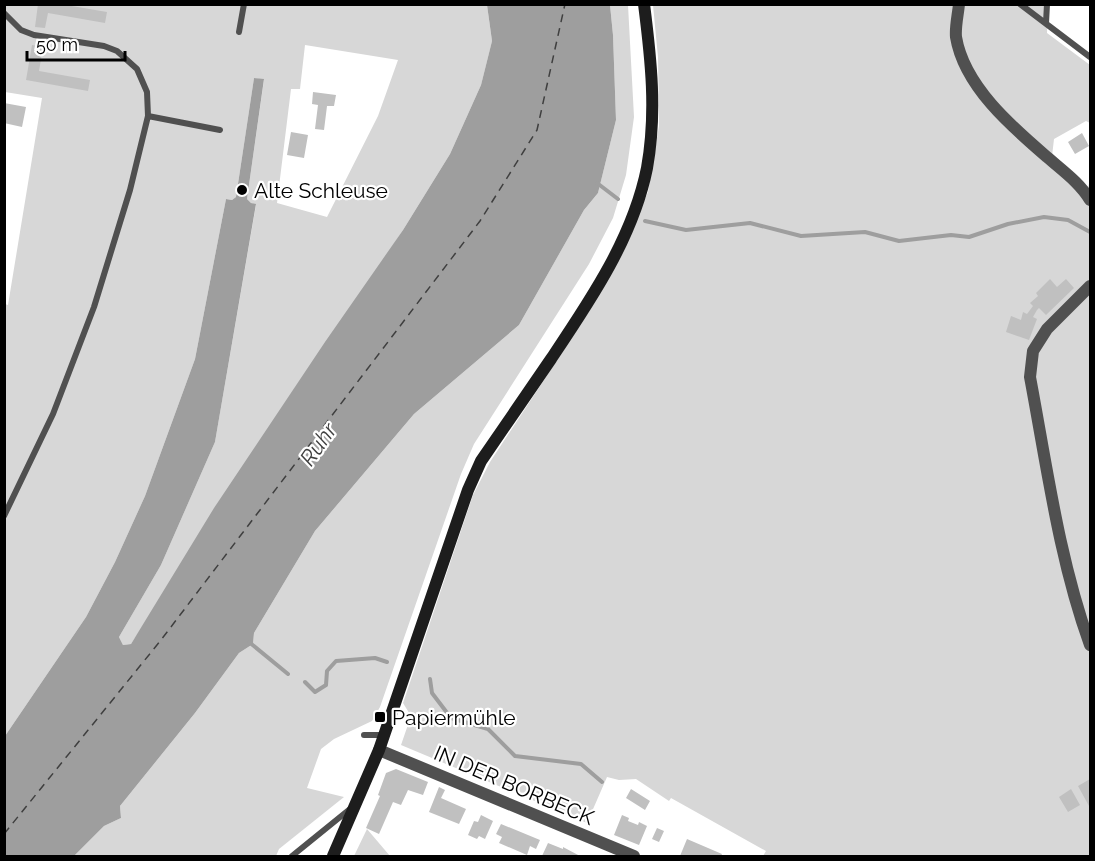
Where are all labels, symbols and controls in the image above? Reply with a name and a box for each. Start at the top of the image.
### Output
scale bar [27,24,124,62]
text: 50 m [36,34,78,55]
place label: Alte Schleuse [254,178,388,203]
marker: Alte Schleuse [235,183,249,197]
water label: Ruhr [294,417,343,470]
place label: Papiermühle [392,705,516,730]
marker: Papiermühle [373,710,387,724]
street label: IN DER BORBECK [430,740,598,830]

